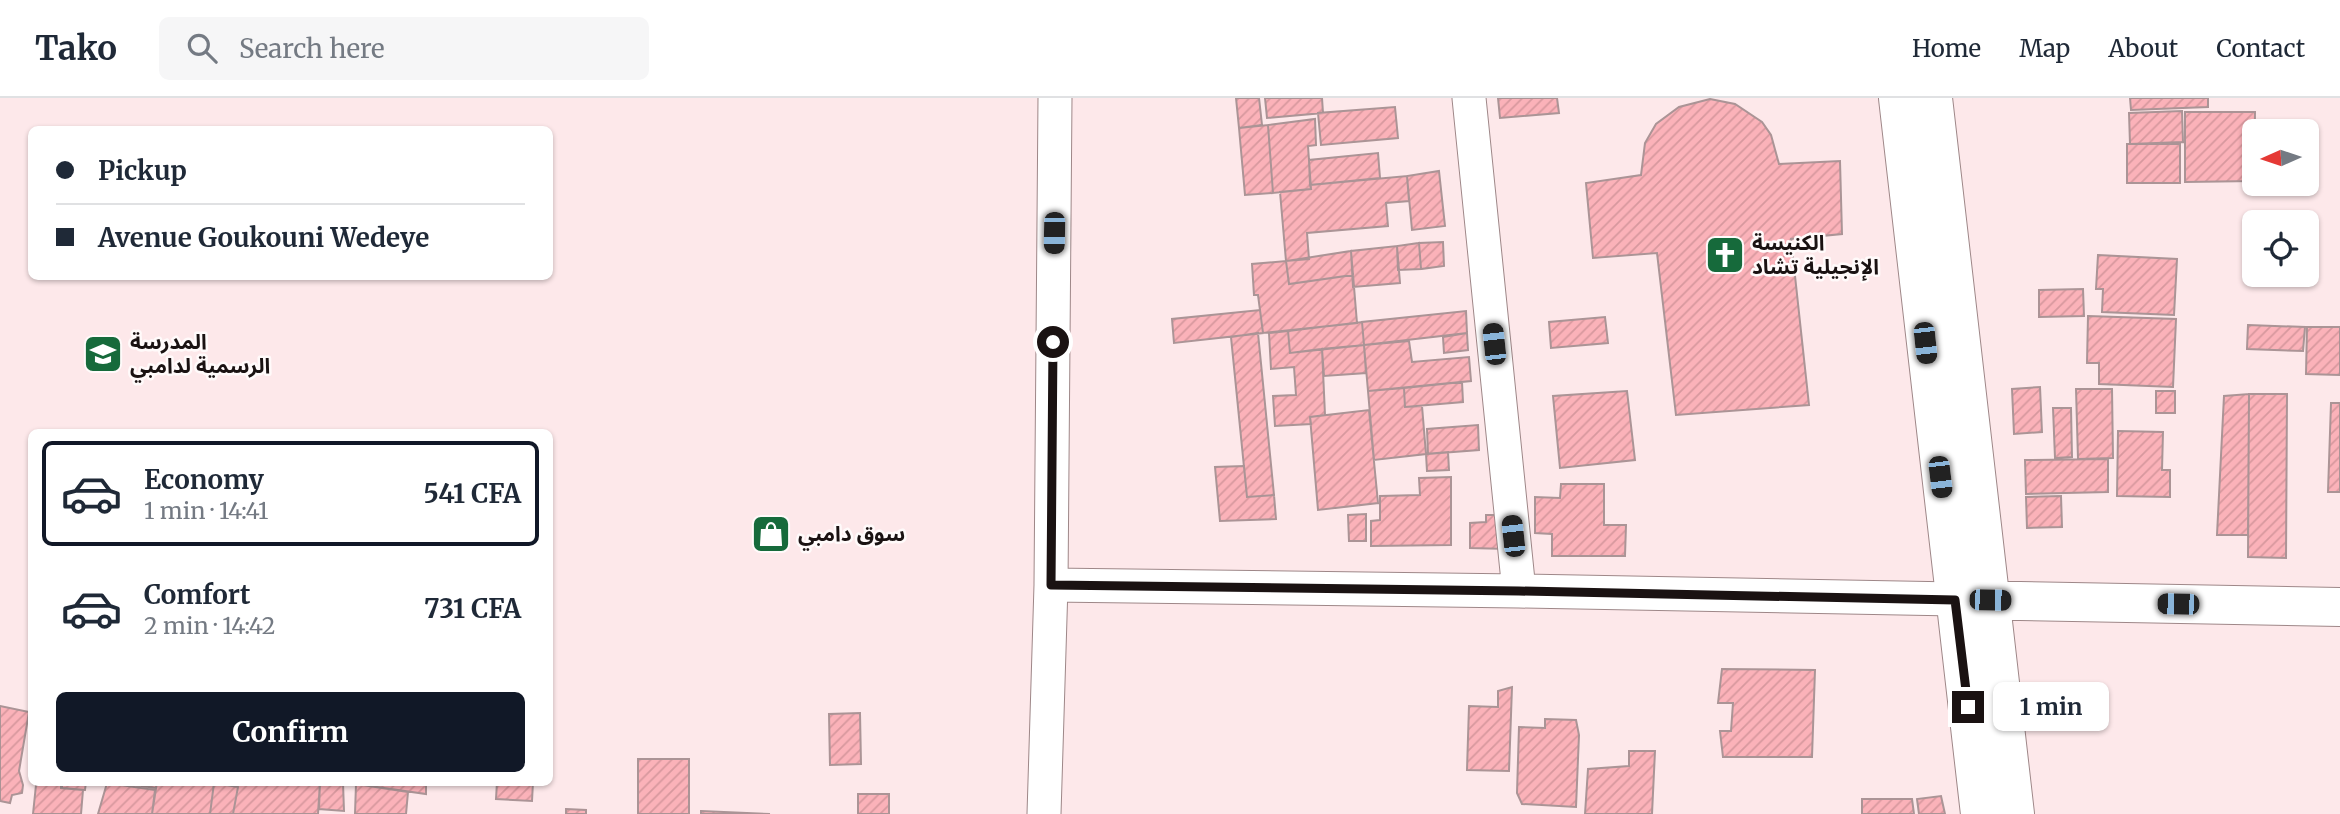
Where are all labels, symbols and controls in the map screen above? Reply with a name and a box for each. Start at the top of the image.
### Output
search box [159,17,649,80]
text: Tako [35,28,117,69]
icon: search [183,29,221,67]
text: Search here [239,32,385,65]
text: Home [1912,33,1981,64]
text: Map [2019,33,2070,64]
text: About [2108,33,2178,64]
text: Contact [2216,33,2305,64]
north arrow [2242,119,2319,196]
map controls [2242,119,2319,287]
text: Pickup [98,154,187,187]
button: locate [2242,210,2319,287]
car [1044,212,1065,254]
text: Avenue Goukouni Wedeye [98,221,429,254]
place label: الكنيسة الإنجيلية تشاد [1752,229,1879,281]
church icon: الكنيسة الإنجيلية تشاد [1704,234,1746,276]
car [1913,321,1938,365]
car [1482,322,1507,366]
route start [1037,326,1069,358]
place label: المدرسة الرسمية لدامبي [130,328,270,383]
school or university icon: المدرسة الرسمية لدامبي [82,333,124,375]
car [1928,455,1953,499]
icon: car [60,462,123,525]
text: Economy [144,463,264,496]
text: 541 CFA [423,477,521,510]
text: 1 min · 14:41 [144,496,268,525]
shop icon: سوق دامبي [750,513,792,555]
car [1501,514,1526,558]
place label: سوق دامبي [798,520,905,551]
icon: car [60,577,123,640]
text: Comfort [144,578,250,611]
car [1969,589,2012,611]
text: 731 CFA [424,592,521,625]
car [2157,593,2200,615]
text: 2 min · 14:42 [144,611,275,640]
callout: 1 min [1993,682,2108,732]
route end [1952,691,1984,723]
button: Confirm [56,692,525,772]
text: 1 min [2020,692,2082,721]

